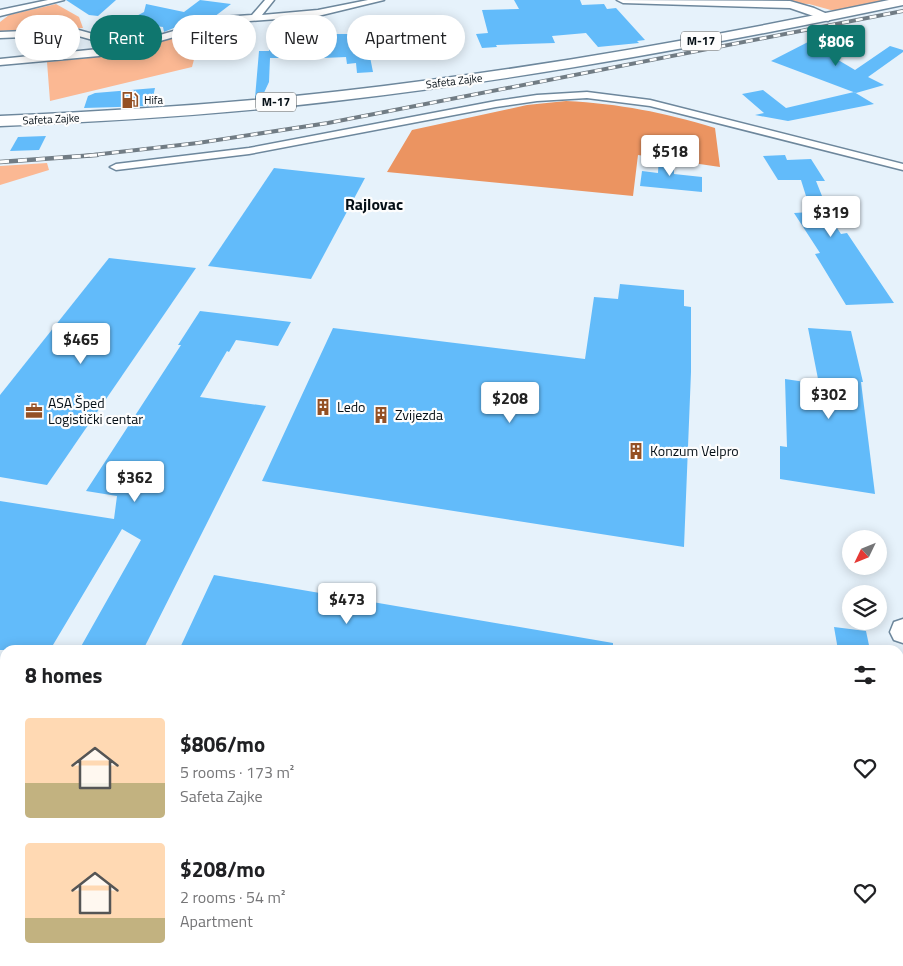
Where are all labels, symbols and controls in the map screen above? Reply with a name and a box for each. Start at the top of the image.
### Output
chip: Buy [15,15,80,60]
chip: Rent [90,15,162,60]
chip: Filters [172,15,256,60]
chip: New [266,15,337,60]
chip: Apartment [347,15,465,60]
pin: $806 [806,24,866,67]
text: $806 [818,29,854,53]
road number: M-17 [681,31,721,50]
street label: Safeta Zajke [425,70,484,92]
fuel station icon: Hifa [120,90,140,110]
place label: Hifa [144,92,163,108]
road number: M-17 [256,92,296,111]
street label: Safeta Zajke [22,110,80,128]
pin: $518 [640,134,700,177]
text: $518 [652,139,688,163]
district label: Rajlovac [345,192,403,216]
pin: $319 [801,196,861,238]
text: $319 [813,200,849,224]
pin: $465 [51,322,111,365]
text: $465 [63,327,99,351]
pin: $302 [799,378,859,420]
pin: $208 [480,382,540,424]
text: $302 [811,382,847,406]
text: $208 [492,386,528,410]
place label: ASA Šped Logistički centar [48,392,143,429]
place label: Ledo [337,396,366,417]
building icon: Ledo [313,397,333,417]
office icon: ASA Šped Logistički centar [24,401,44,421]
place label: Zvijezda [395,404,443,425]
building icon: Zvijezda [371,405,391,425]
place label: Konzum Velpro [650,440,739,461]
building icon: Konzum Velpro [626,441,646,461]
pin: $362 [105,460,165,503]
text: $362 [117,465,153,489]
north arrow [842,530,888,575]
map controls [842,530,887,630]
pin: $473 [317,582,377,625]
button: layers [842,585,887,630]
text: $473 [329,587,365,611]
text: 8 homes [25,659,102,691]
icon: filters [851,661,879,689]
text: $806/mo [180,728,265,760]
icon: home [65,738,125,798]
icon: heart [851,754,879,782]
text: 5 rooms · 173 m² [180,760,294,784]
text: Safeta Zajke [180,784,263,808]
text: $208/mo [180,853,265,885]
icon: home [65,863,125,923]
icon: heart [851,879,879,907]
text: 2 rooms · 54 m² [180,885,285,909]
text: Apartment [180,909,253,933]

